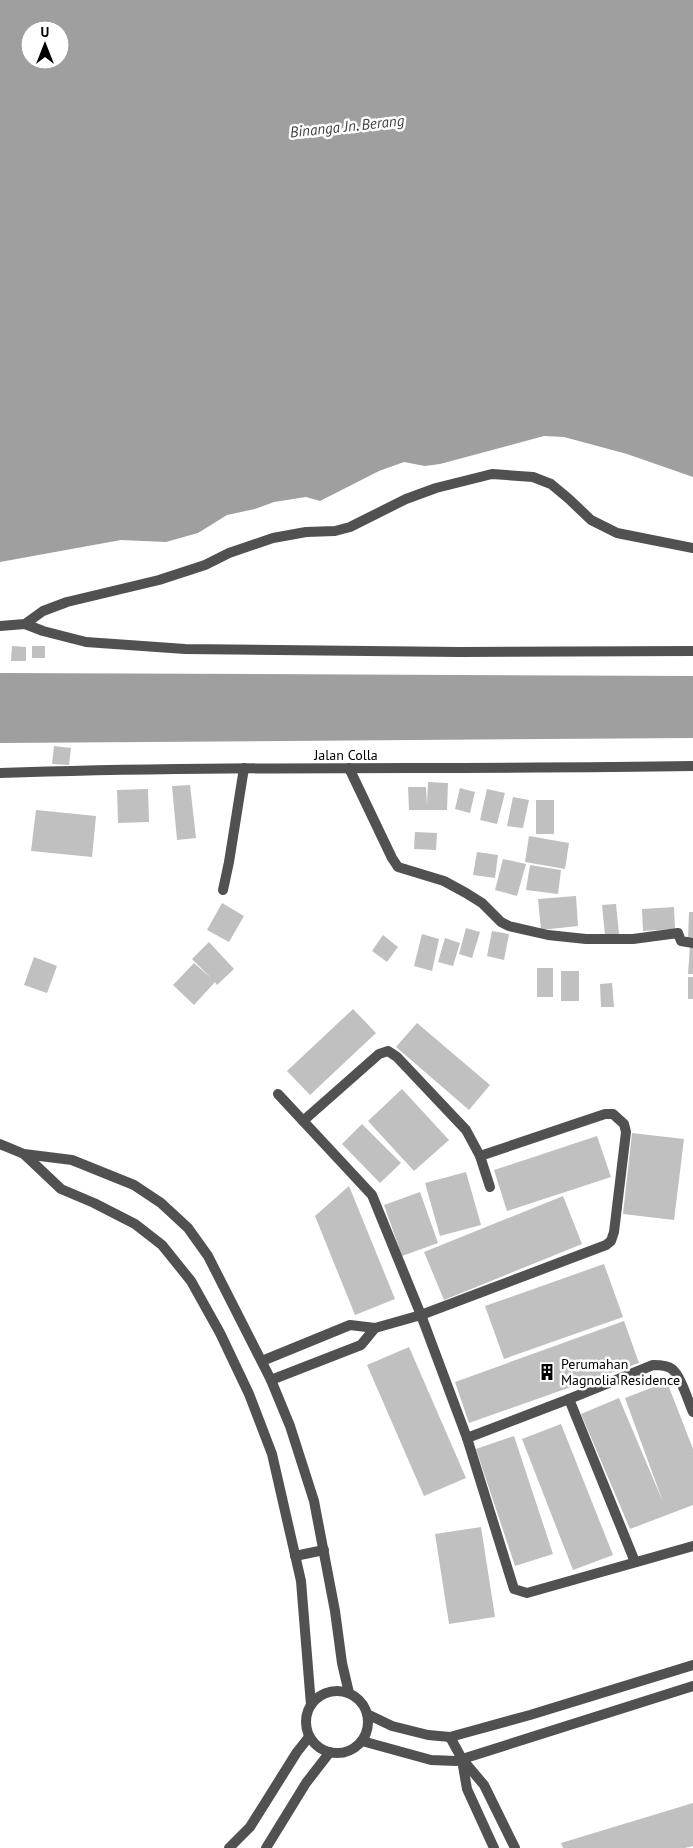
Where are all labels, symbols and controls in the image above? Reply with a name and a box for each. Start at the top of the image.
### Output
north arrow [20,20,70,70]
text: U [41,23,49,41]
water label: Binanga Jn. Berang [289,111,406,141]
street label: Jalan Colla [313,746,378,764]
place label: Perumahan Magnolia Residence [561,1355,680,1389]
building icon: Perumahan Magnolia Residence [537,1362,557,1382]

